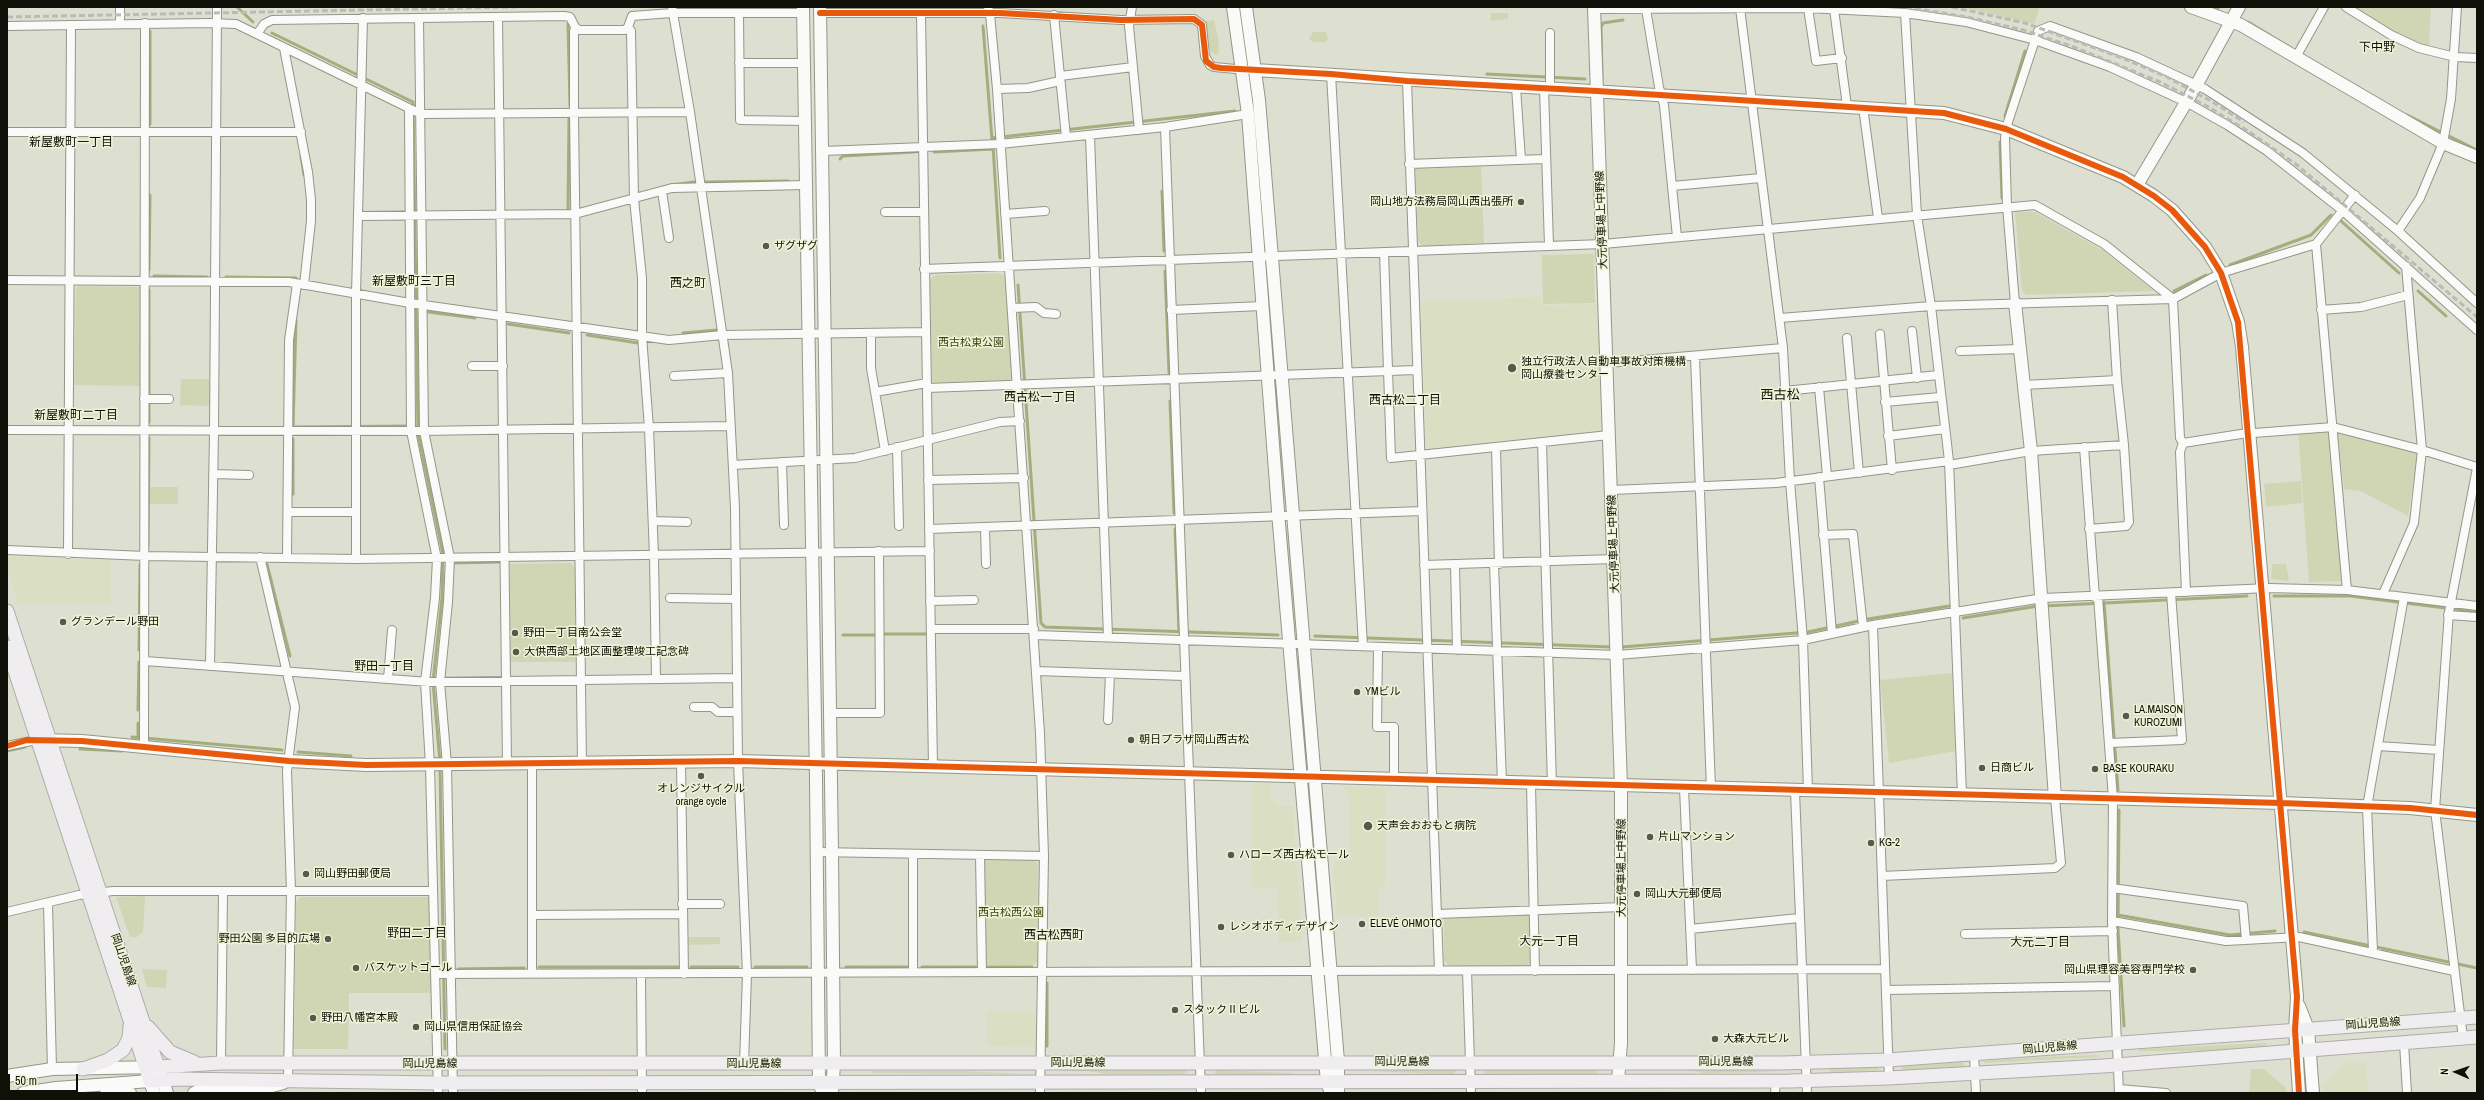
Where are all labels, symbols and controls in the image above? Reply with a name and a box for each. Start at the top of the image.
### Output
district label: 下中野 [2359,41,2395,55]
district label: 新屋敷町一丁目 [29,136,113,150]
street label: 大元停車場上中野線 [1594,170,1610,270]
place label: 岡山地方法務局岡山西出張所 [1370,195,1513,209]
marker: 岡山地方法務局岡山西出張所 [1516,197,1526,207]
place label: ザグザグ [774,239,818,253]
marker: ザグザグ [761,241,771,251]
district label: 新屋敷町三丁目 [372,275,456,289]
district label: 西之町 [670,277,706,291]
park label: 西古松東公園 [938,336,1004,350]
place label: 独立行政法人自動車事故対策機構 岡山療養センター [1521,355,1686,381]
marker: 独立行政法人自動車事故対策機構 岡山療養センター [1506,362,1518,374]
district label: 西古松 [1761,388,1799,404]
district label: 西古松一丁目 [1004,391,1076,405]
district label: 西古松二丁目 [1369,394,1441,408]
district label: 新屋敷町二丁目 [34,409,118,423]
street label: 大元停車場上中野線 [1606,494,1622,594]
place label: グランデール野田 [71,615,159,629]
marker: グランデール野田 [58,617,68,627]
place label: 野田一丁目南公会堂 [523,626,622,640]
marker: 野田一丁目南公会堂 [510,628,520,638]
place label: 大供西部土地区画整理竣工記念碑 [524,645,689,659]
marker: 大供西部土地区画整理竣工記念碑 [511,647,521,657]
district label: 野田一丁目 [354,660,414,674]
place label: YMビル [1365,685,1401,699]
marker: YMビル [1352,687,1362,697]
place label: LA.MAISON KUROZUMI [2134,703,2183,729]
marker: LA.MAISON KUROZUMI [2121,711,2131,721]
place label: 朝日プラザ岡山西古松 [1139,733,1249,747]
marker: 朝日プラザ岡山西古松 [1126,735,1136,745]
place label: 日商ビル [1990,761,2034,775]
place label: BASE KOURAKU [2103,762,2174,776]
marker: 日商ビル [1977,763,1987,773]
marker: BASE KOURAKU [2090,764,2100,774]
marker: オレンジサイクル orange cycle [696,771,706,781]
place label: オレンジサイクル orange cycle [657,782,745,808]
place label: 天声会おおもと病院 [1377,819,1476,833]
street label: 大元停車場上中野線 [1615,819,1629,917]
marker: 天声会おおもと病院 [1362,820,1374,832]
place label: 片山マンション [1658,830,1735,844]
marker: 片山マンション [1645,832,1655,842]
place label: KG-2 [1879,836,1900,850]
marker: KG-2 [1866,838,1876,848]
place label: ハローズ西古松モール [1239,848,1349,862]
marker: ハローズ西古松モール [1226,850,1236,860]
place label: 岡山野田郵便局 [314,867,391,881]
marker: 岡山野田郵便局 [301,869,311,879]
place label: 岡山大元郵便局 [1645,887,1722,901]
marker: 岡山大元郵便局 [1632,889,1642,899]
park label: 西古松西公園 [978,906,1044,920]
place label: ELEVÉ OHMOTO [1370,917,1442,931]
marker: ELEVÉ OHMOTO [1357,919,1367,929]
place label: レシオボディデザイン [1229,920,1339,934]
marker: レシオボディデザイン [1216,922,1226,932]
district label: 野田二丁目 [387,927,447,941]
district label: 西古松西町 [1024,929,1084,943]
street label: 岡山児島線 [108,932,138,988]
place label: 野田公園 多目的広場 [218,932,320,946]
marker: 野田公園 多目的広場 [323,934,333,944]
district label: 大元一丁目 [1519,935,1579,949]
district label: 大元二丁目 [2010,936,2070,950]
place label: バスケットゴール [364,961,452,975]
marker: バスケットゴール [351,963,361,973]
place label: 岡山県理容美容専門学校 [2064,963,2185,977]
marker: 岡山県理容美容専門学校 [2188,965,2198,975]
place label: スタックⅡビル [1183,1003,1260,1017]
marker: スタックⅡビル [1170,1005,1180,1015]
place label: 野田八幡宮本殿 [321,1011,398,1025]
marker: 野田八幡宮本殿 [308,1013,318,1023]
street label: 岡山児島線 [2345,1015,2401,1033]
place label: 岡山県信用保証協会 [424,1020,523,1034]
marker: 岡山県信用保証協会 [411,1022,421,1032]
place label: 大森大元ビル [1723,1032,1789,1046]
marker: 大森大元ビル [1710,1034,1720,1044]
street label: 岡山児島線 [2022,1039,2078,1057]
north arrow [2436,1052,2476,1092]
street label: 岡山児島線 [1375,1055,1429,1069]
street label: 岡山児島線 [1699,1055,1753,1069]
street label: 岡山児島線 [1051,1056,1105,1070]
street label: 岡山児島線 [403,1057,457,1071]
street label: 岡山児島線 [727,1057,781,1071]
scale bar [10,1066,80,1092]
text: N [2437,1068,2451,1075]
text: 50 m [15,1073,37,1089]

